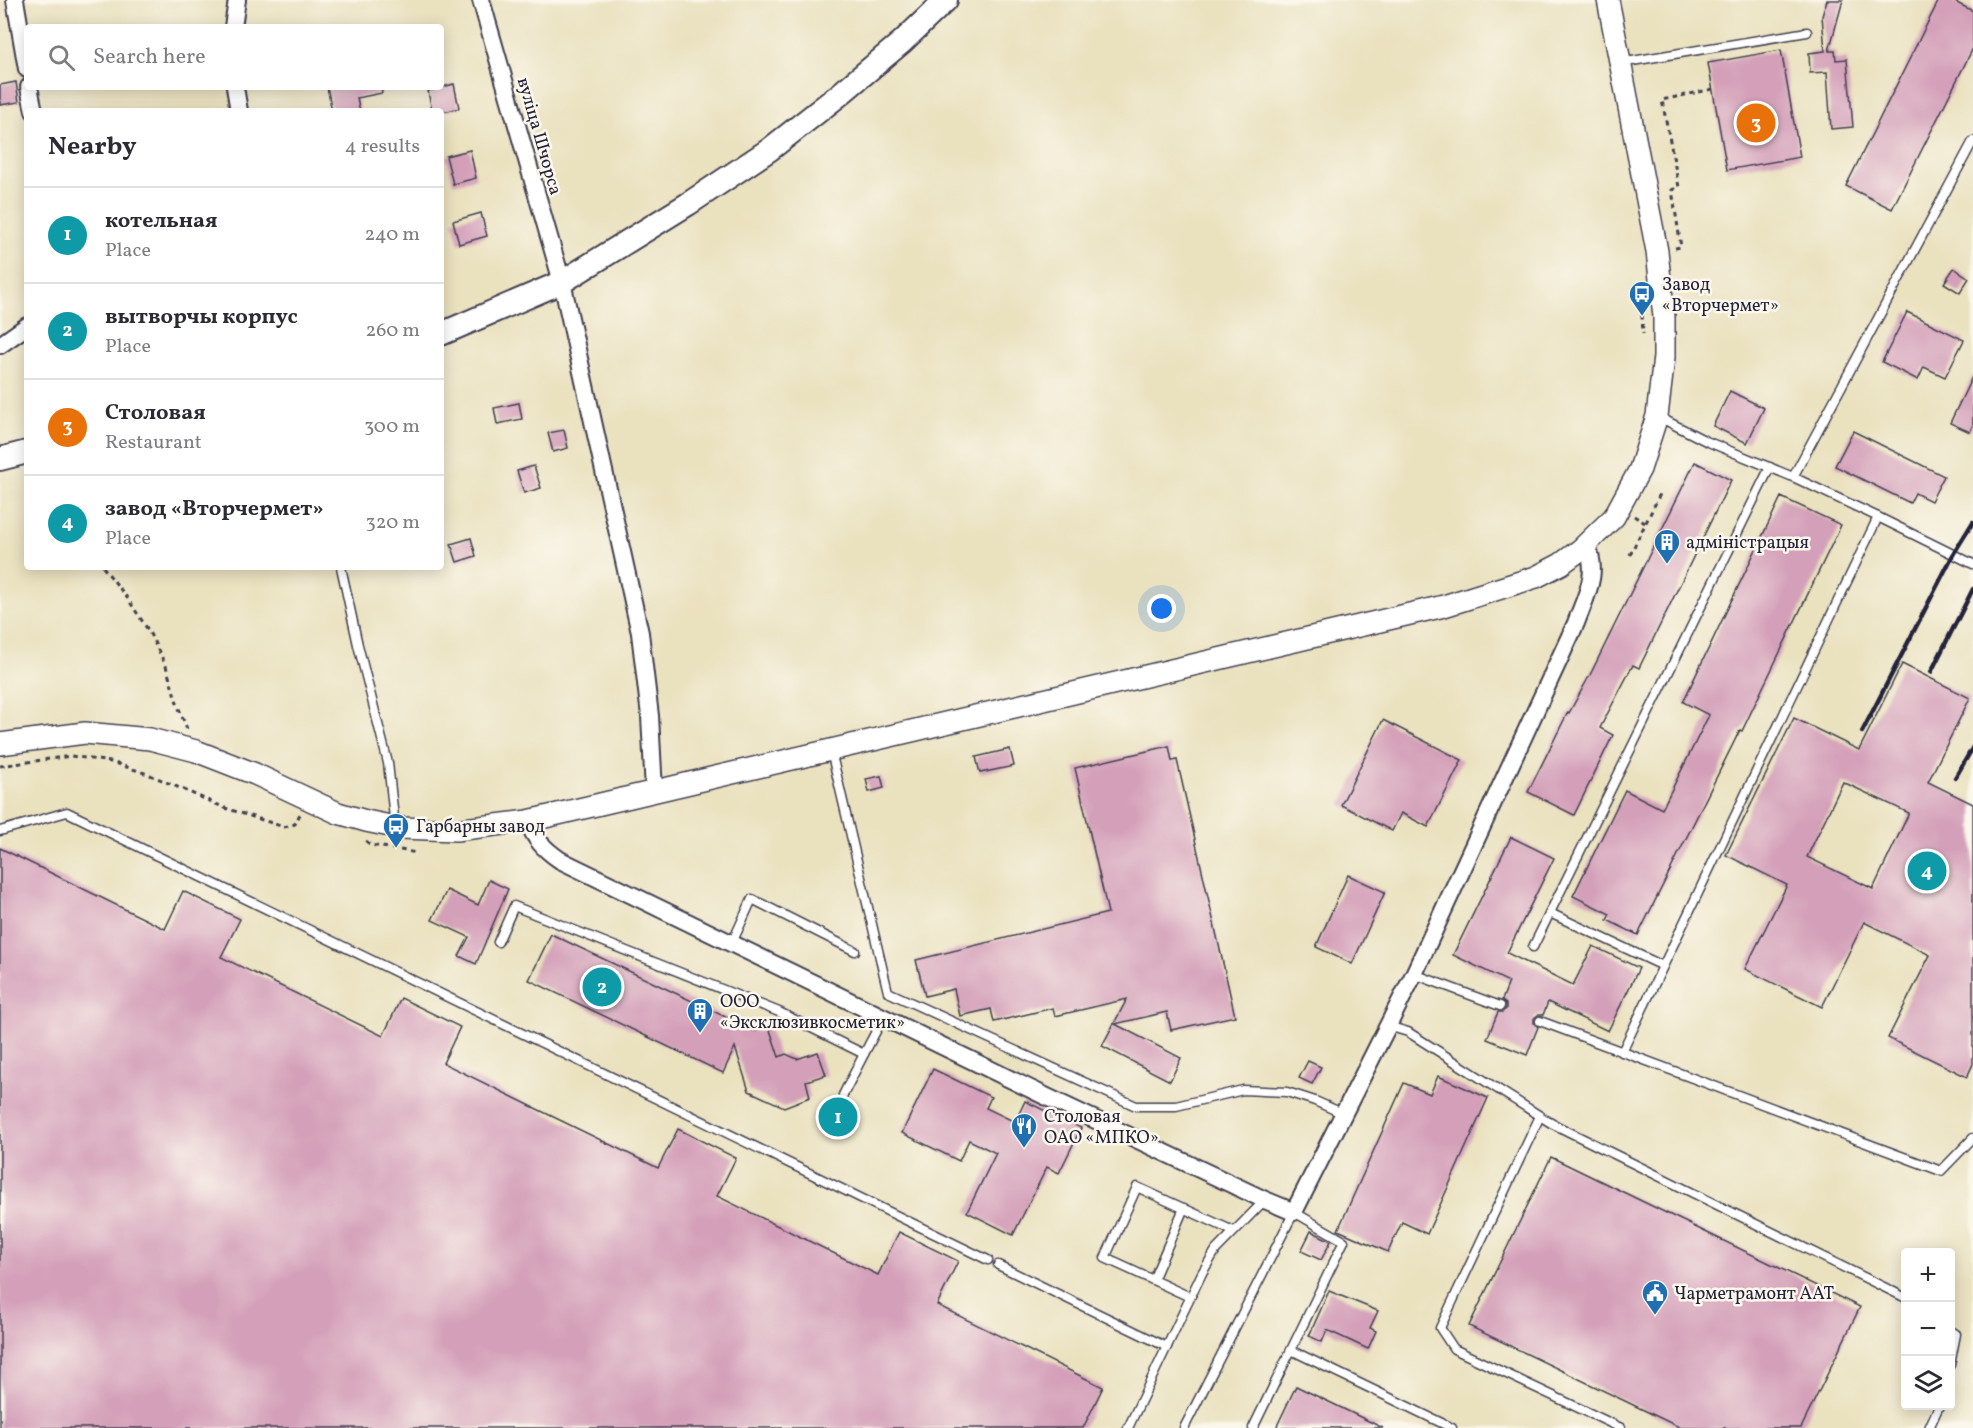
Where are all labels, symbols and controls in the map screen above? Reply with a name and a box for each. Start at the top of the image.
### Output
search box [24,24,444,90]
icon: search [45,41,78,74]
text: Search here [93,42,206,73]
street label: вуліца Шчорса [510,75,567,198]
pin: 3 [1736,100,1776,146]
text: Nearby [48,129,137,165]
text: 4 results [345,133,420,161]
text: котельная [105,206,218,237]
text: 1 [63,221,72,249]
text: 240 m [365,221,420,249]
text: Place [105,237,151,265]
place label: Завод «Вторчермет» [1662,273,1779,319]
bus stop icon: Завод «Вторчермет» [1627,279,1657,317]
text: вытворчы корпус [105,302,298,333]
text: 2 [62,317,73,345]
text: 260 m [365,317,420,345]
text: Place [105,333,151,361]
text: Столовая [105,398,206,429]
text: 3 [62,413,73,441]
text: 300 m [364,413,420,441]
text: Restaurant [105,429,202,457]
text: завод «Вторчермет» [105,494,324,525]
text: 4 [61,509,74,537]
text: 320 m [365,509,420,537]
text: Place [105,525,151,553]
building icon: адміністрацыя [1652,527,1682,565]
place label: адміністрацыя [1686,531,1809,556]
your location [1147,594,1176,623]
bus stop icon: Гарбарны завод [381,811,411,849]
place label: Гарбарны завод [416,815,545,840]
pin: 4 [1908,848,1946,894]
pin: 2 [582,964,622,1010]
place label: ООО «Эксклюзивкосметик» [720,990,905,1036]
building icon: ООО «Эксклюзивкосметик» [685,996,715,1034]
pin: 1 [818,1094,858,1140]
place label: Столовая ОАО «МПКО» [1044,1105,1159,1151]
restaurant icon: Столовая ОАО «МПКО» [1009,1111,1039,1149]
map controls [1901,1248,1955,1410]
button: + [1901,1248,1955,1302]
public building icon: Чарметрамонт ААТ [1640,1278,1670,1316]
place label: Чарметрамонт ААТ [1674,1282,1835,1307]
button: − [1901,1302,1955,1356]
button: layers [1901,1356,1955,1410]

